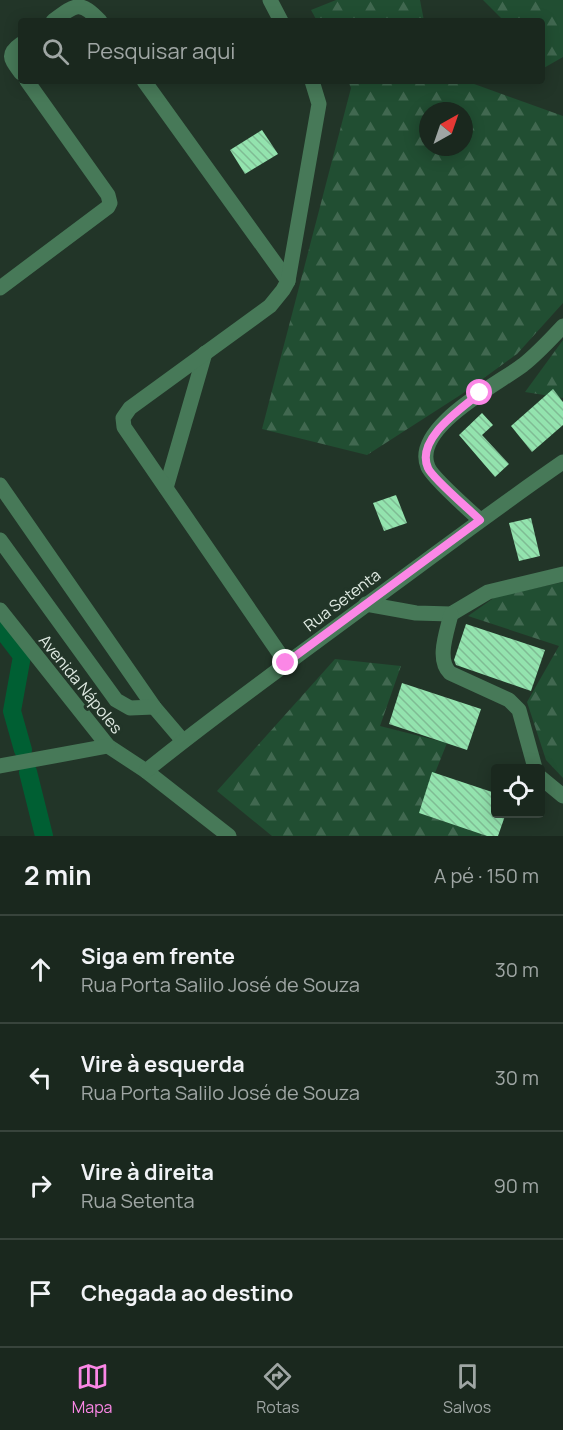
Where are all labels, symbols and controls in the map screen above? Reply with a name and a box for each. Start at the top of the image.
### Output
search box [18,18,545,84]
icon: search [39,35,72,68]
text: Pesquisar aqui [87,36,235,66]
north arrow [419,102,473,156]
route start [466,379,492,405]
street label: Rua Setenta [299,564,385,636]
street label: Avenida Nápoles [34,630,128,738]
route end [272,649,298,675]
map controls [491,764,545,818]
button: locate [491,764,545,818]
text: 2 min [24,857,92,893]
text: A pé · 150 m [434,862,539,889]
text: Siga em frente [81,941,235,971]
icon: ahead [24,953,57,986]
text: 30 m [495,956,539,983]
text: Rua Porta Salilo José de Souza [81,971,360,998]
text: Vire à esquerda [81,1049,245,1079]
icon: left [24,1061,57,1094]
text: 30 m [495,1064,539,1091]
text: Rua Porta Salilo José de Souza [81,1079,360,1106]
text: Vire à direita [81,1157,214,1187]
icon: right [24,1169,57,1202]
text: 90 m [493,1172,539,1199]
text: Rua Setenta [81,1187,195,1214]
icon: arrive [24,1277,57,1310]
text: Chegada ao destino [81,1278,293,1308]
tab: Mapa [72,1360,113,1418]
tab: Rotas [256,1360,299,1418]
tab: Salvos [443,1360,491,1418]

